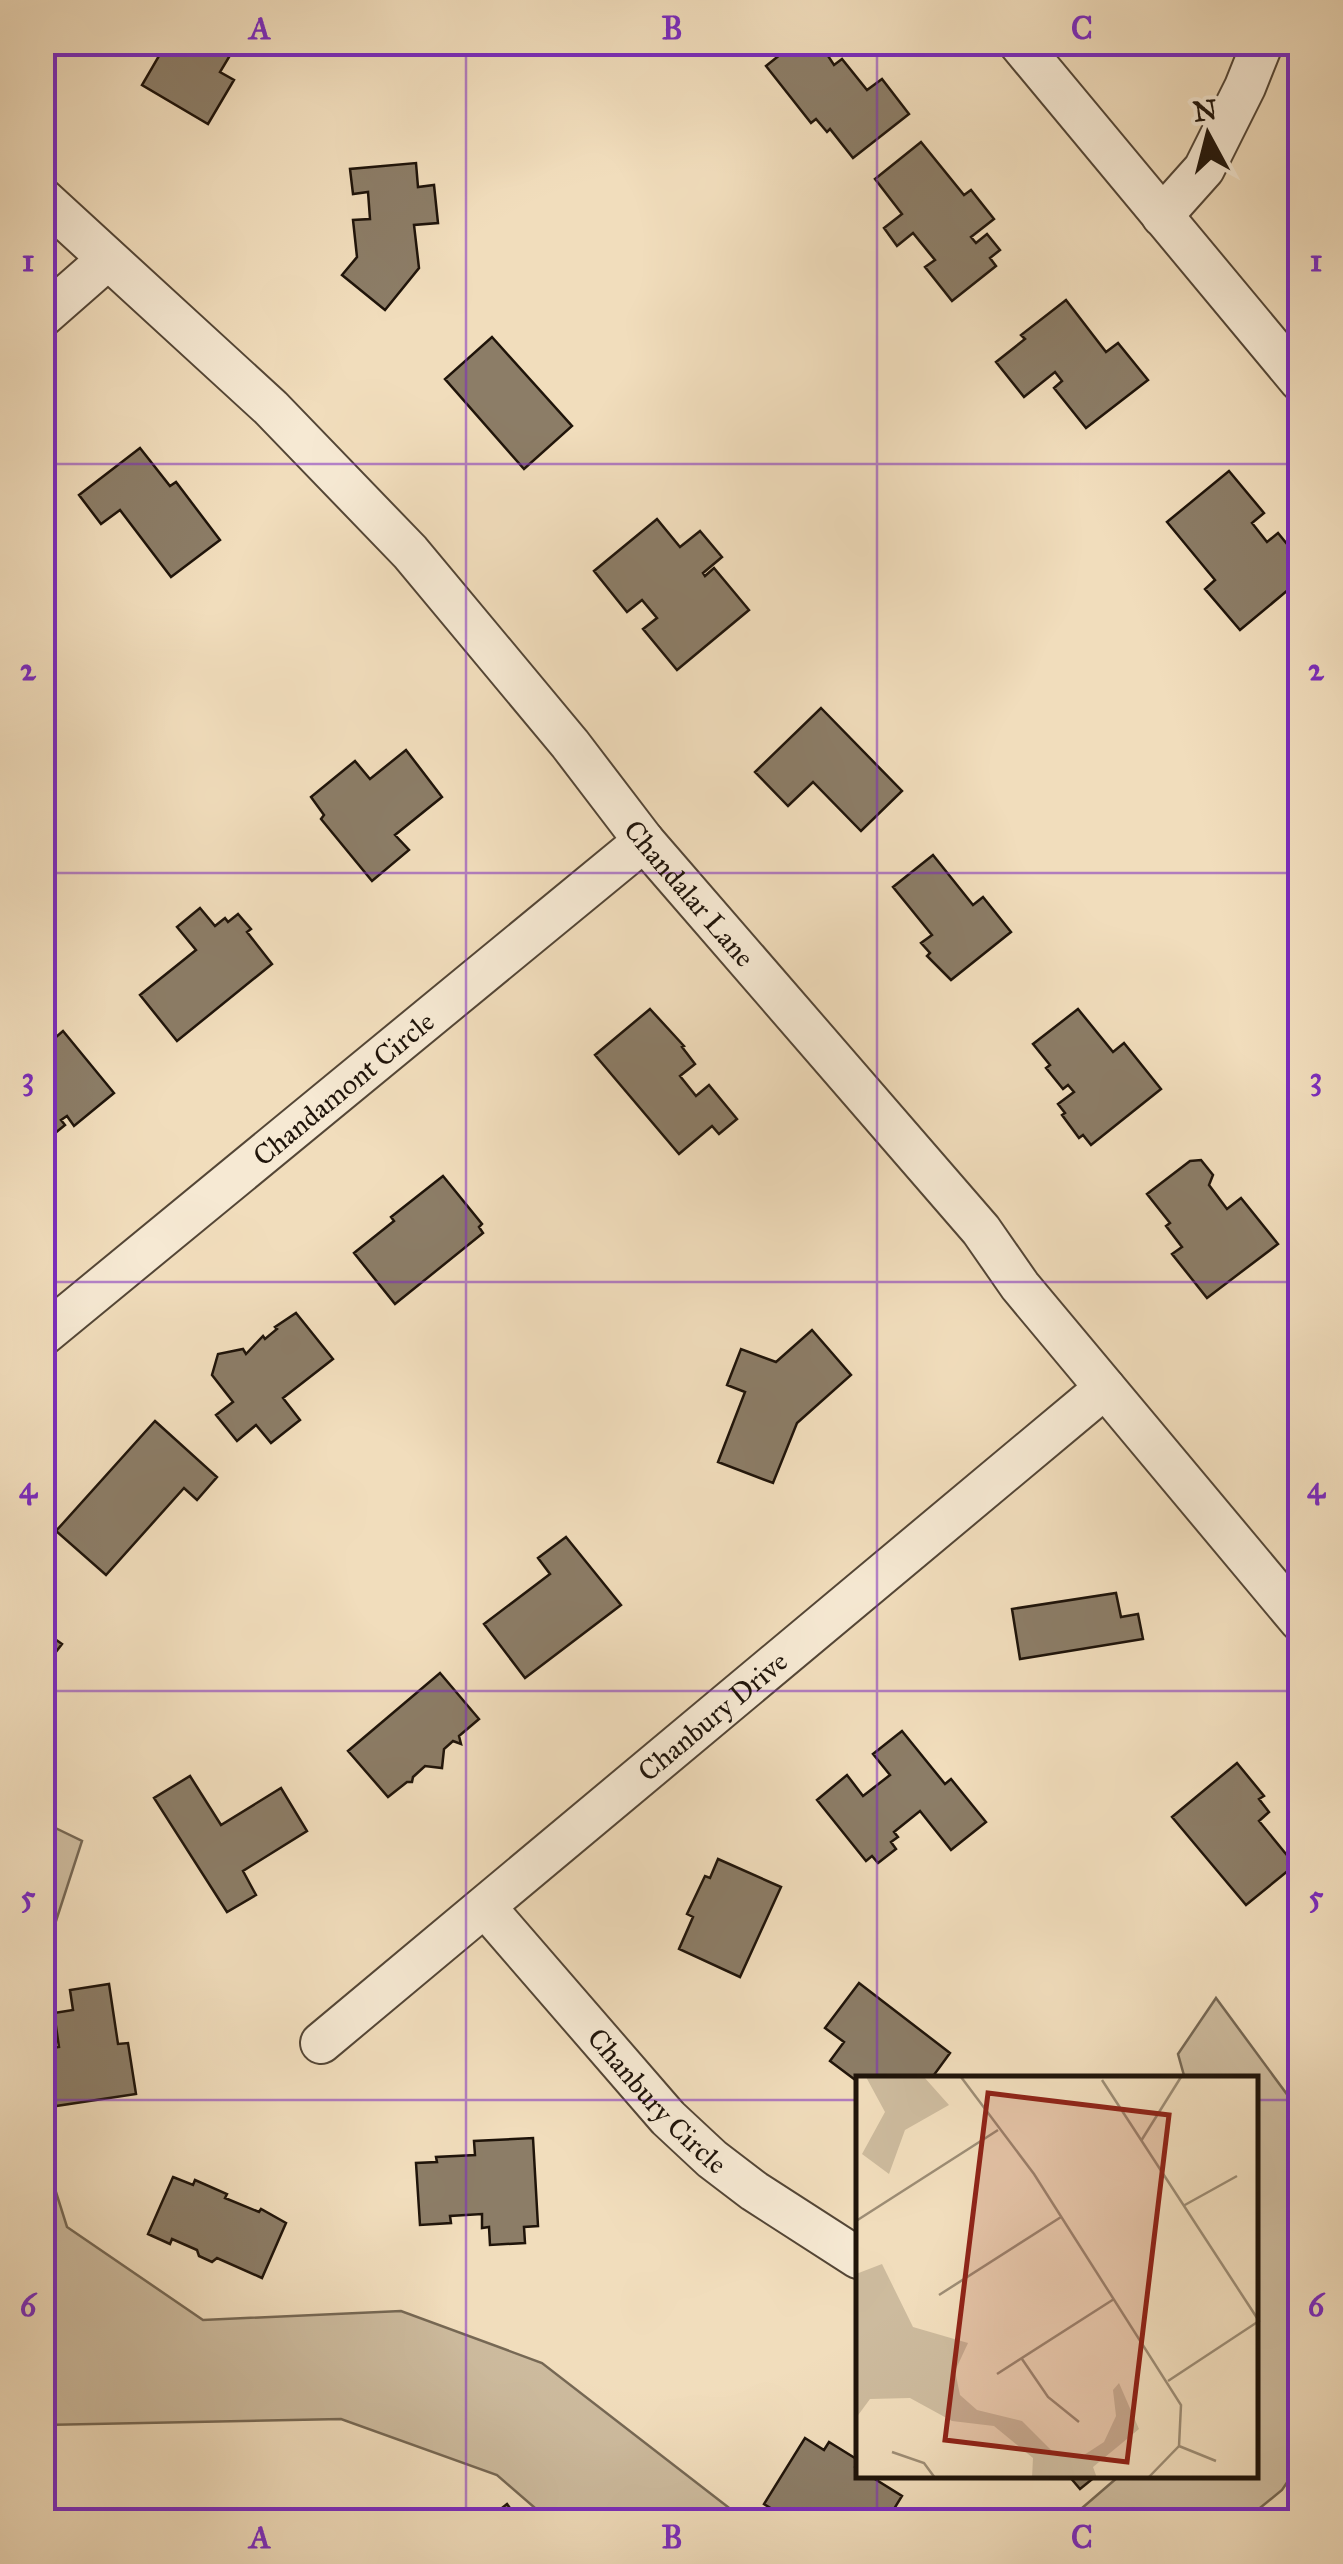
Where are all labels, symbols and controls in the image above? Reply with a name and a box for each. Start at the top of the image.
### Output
text: A [247,9,271,48]
text: B [661,9,683,48]
text: C [1071,9,1093,48]
north arrow [1158,85,1258,185]
text: N [1191,92,1219,129]
text: 1 [22,241,35,280]
text: 1 [1310,241,1323,280]
text: 2 [20,650,37,689]
text: 2 [1308,650,1325,689]
street label: Chandalar Lane [616,813,762,974]
street label: Chandamont Circle [246,1004,441,1173]
text: 3 [22,1059,34,1098]
text: 3 [1310,1059,1322,1098]
text: 4 [19,1468,38,1507]
text: 4 [1307,1468,1326,1507]
street label: Chanbury Drive [631,1644,795,1789]
text: 5 [21,1877,36,1916]
text: 5 [1309,1877,1324,1916]
street label: Chanbury Circle [580,2021,733,2182]
inset map [856,2076,1258,2479]
text: 6 [20,2286,38,2325]
text: 6 [1308,2286,1326,2325]
text: A [247,2518,271,2557]
text: B [661,2518,683,2557]
text: C [1071,2518,1093,2557]

